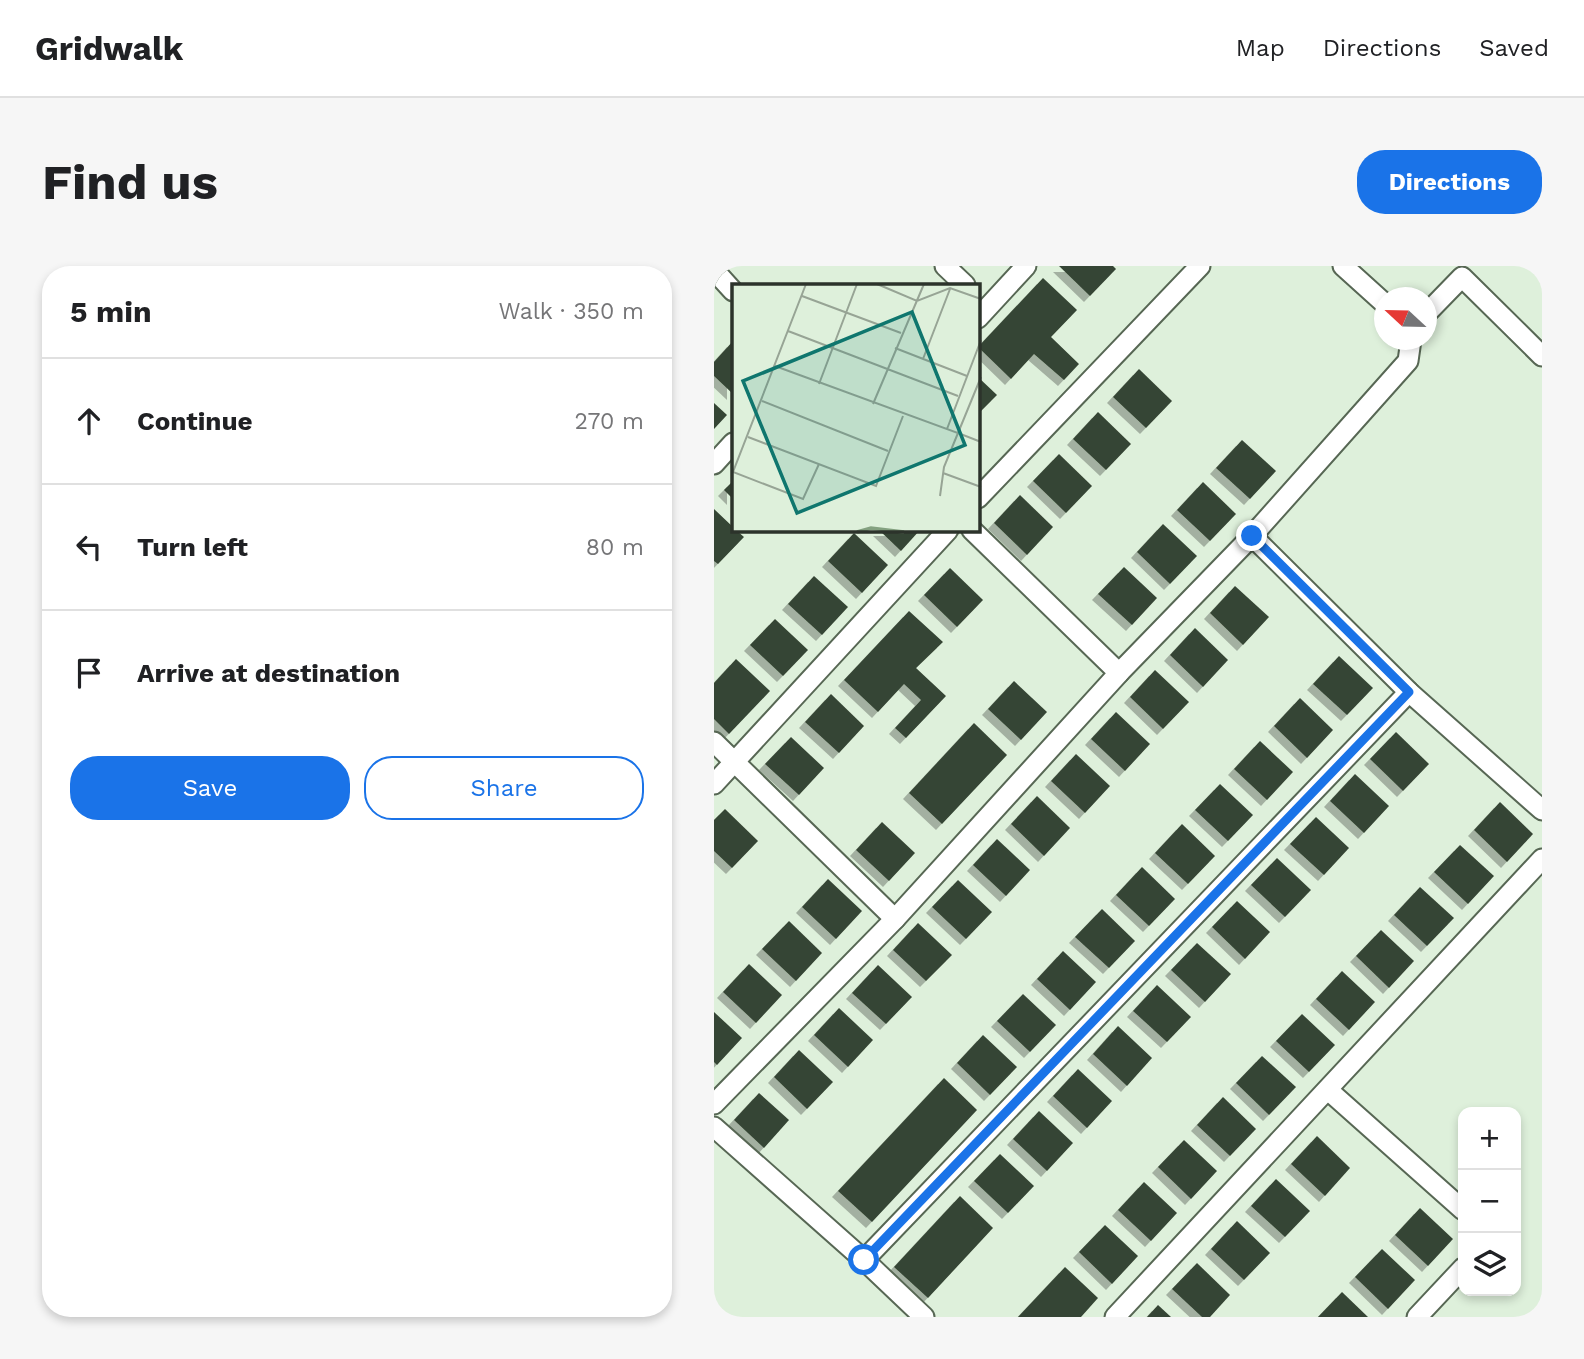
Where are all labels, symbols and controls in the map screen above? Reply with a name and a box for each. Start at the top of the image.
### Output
text: Gridwalk [35,29,183,68]
text: Map [1236,34,1285,62]
text: Directions [1323,34,1441,62]
text: Saved [1479,34,1549,62]
button: Directions [1357,150,1542,214]
text: Find us [42,153,218,211]
inset map [732,284,980,532]
north arrow [1374,287,1437,350]
text: 5 min [70,294,152,329]
text: Walk · 350 m [498,298,644,325]
icon: ahead [70,402,108,440]
text: Continue [137,406,253,436]
text: 270 m [575,408,644,435]
route end [1236,520,1267,551]
icon: left [70,528,108,566]
text: Turn left [137,532,248,562]
text: 80 m [586,534,644,561]
icon: arrive [70,654,108,692]
text: Arrive at destination [137,658,400,688]
button: Save [70,756,350,820]
button: Share [364,756,644,820]
map controls [1458,1107,1521,1296]
button: + [1458,1107,1521,1170]
button: − [1458,1170,1521,1233]
button: layers [1458,1233,1521,1296]
route start [848,1244,879,1275]

